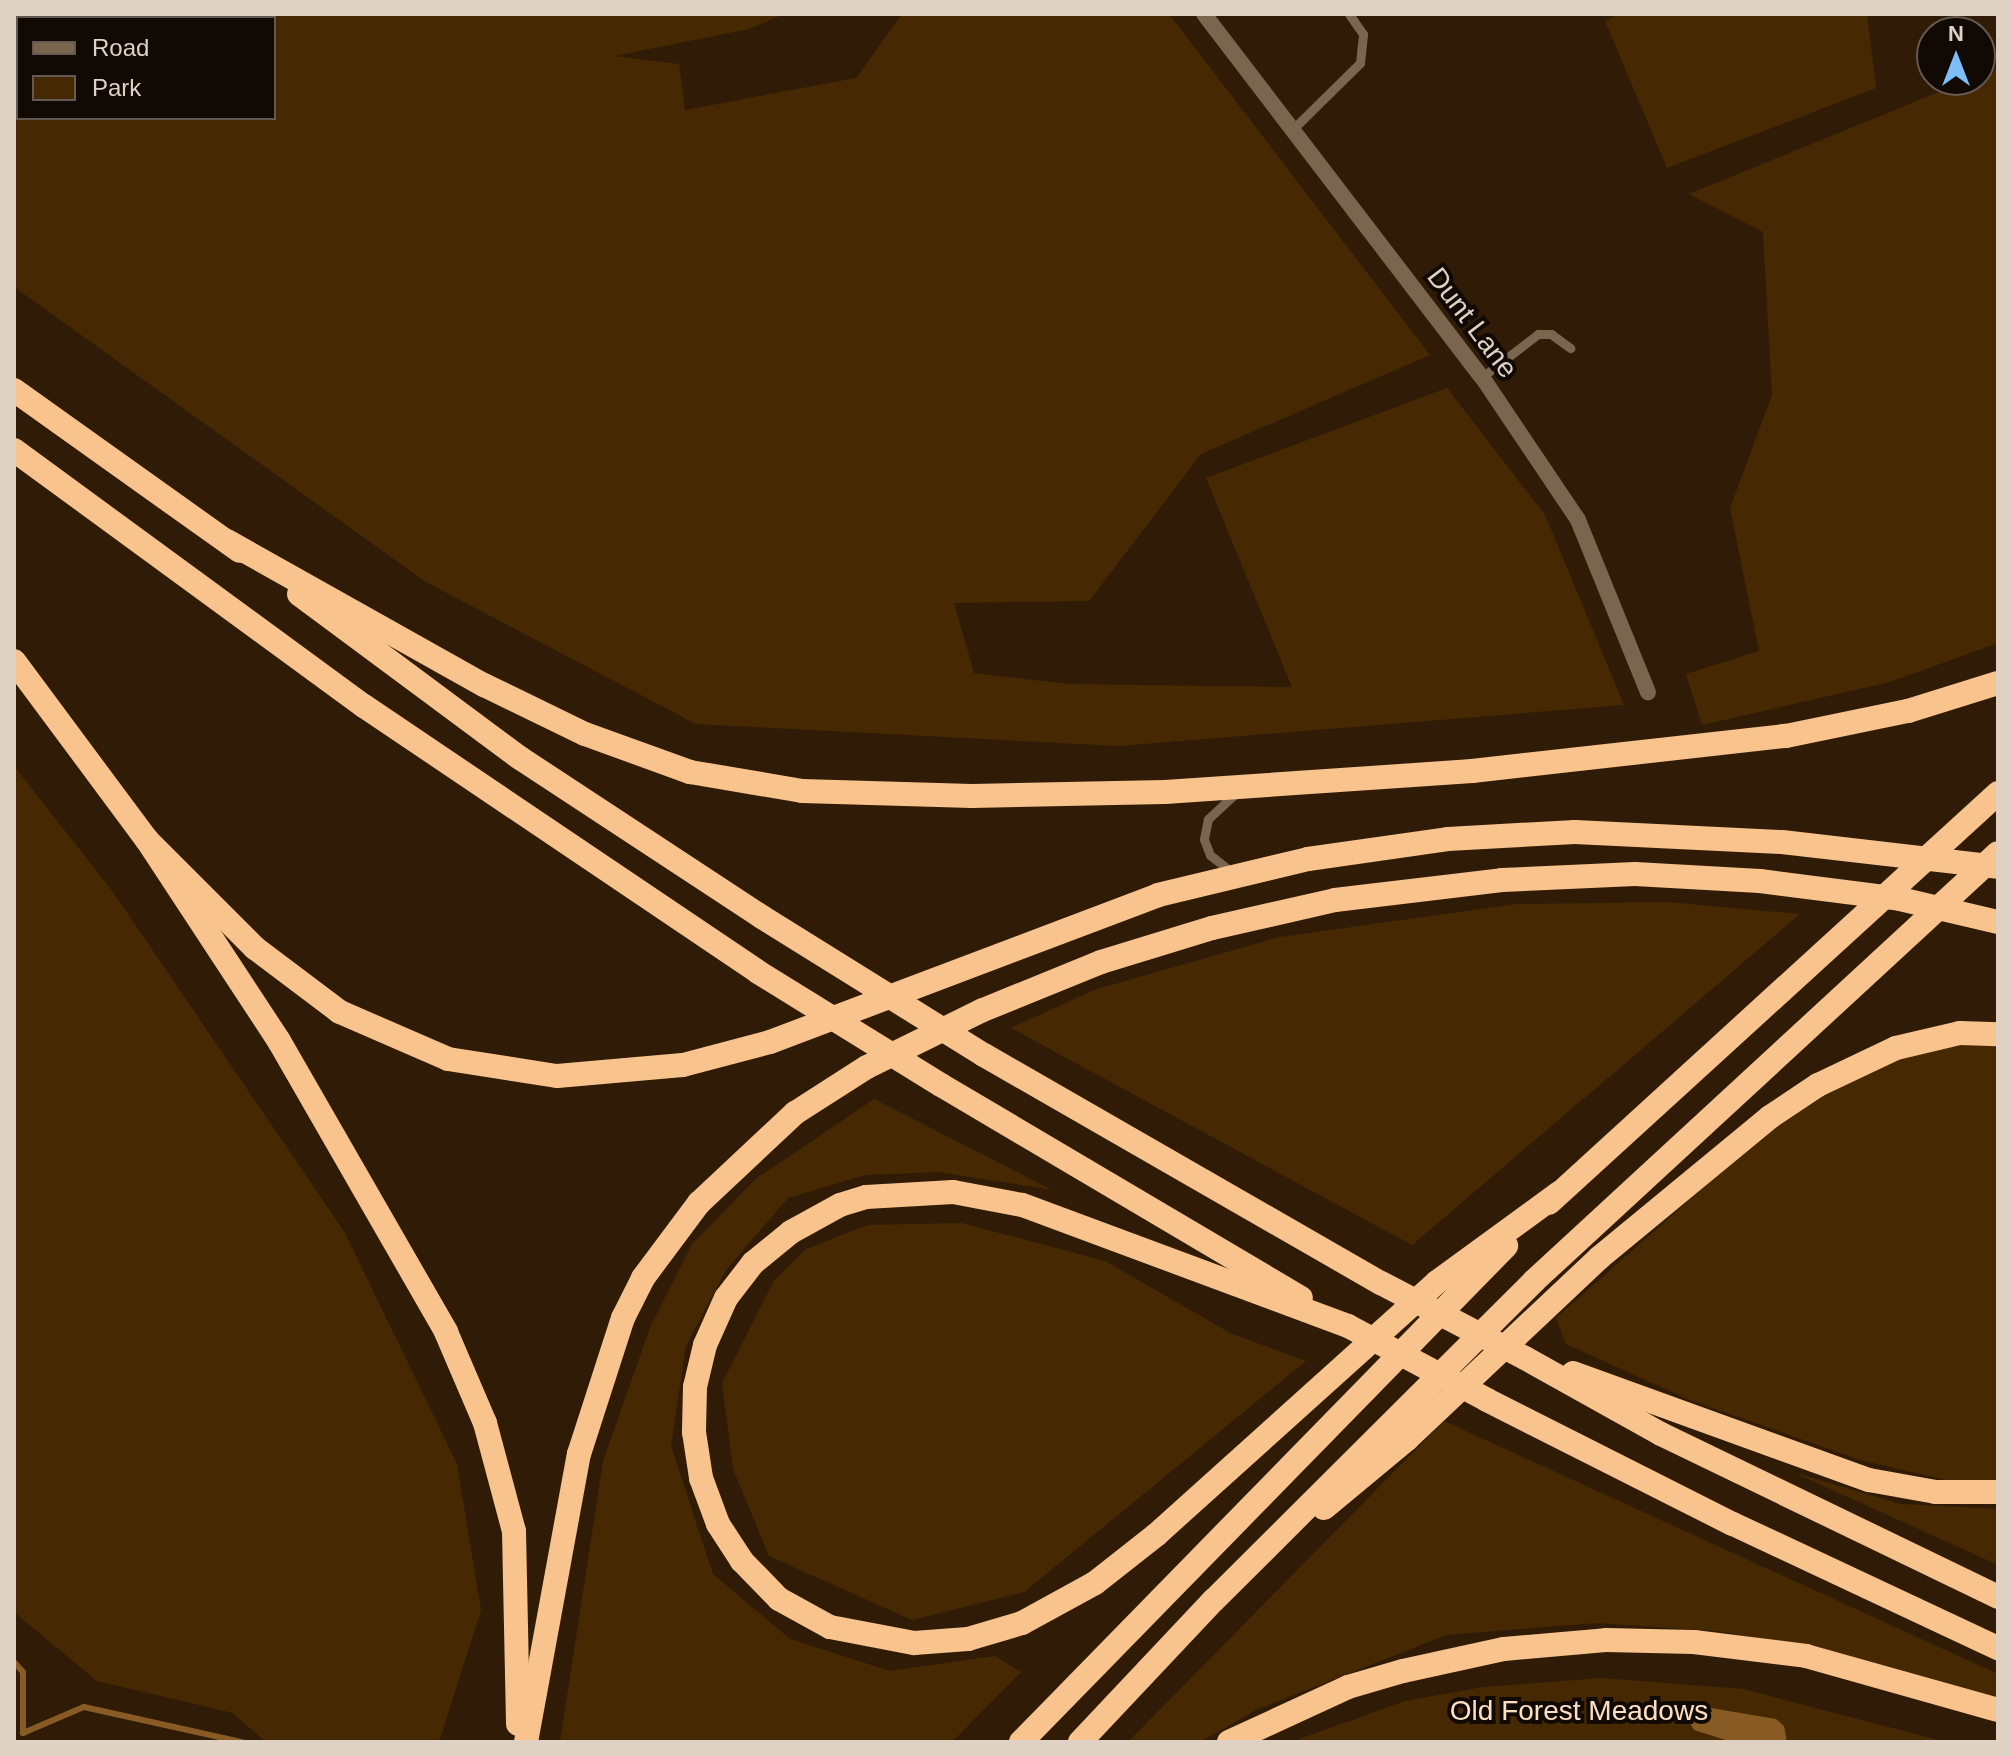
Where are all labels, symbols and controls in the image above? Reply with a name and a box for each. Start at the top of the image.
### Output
legend [16,16,276,120]
north arrow [1916,16,1996,96]
text: N [1948,21,1964,46]
text: Road [92,34,149,61]
text: Park [92,74,141,101]
street label: Dunt Lane [1420,261,1524,385]
park label: Old Forest Meadows [1450,1694,1708,1728]

